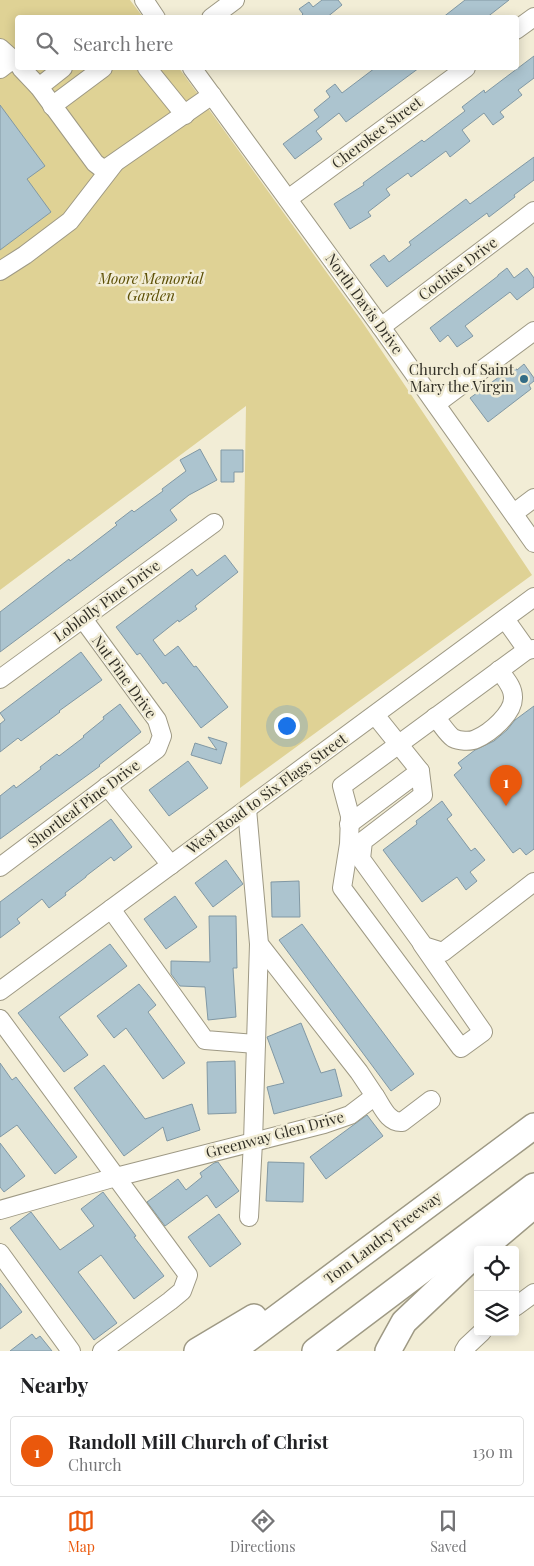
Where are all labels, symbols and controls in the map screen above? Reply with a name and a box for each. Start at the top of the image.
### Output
search box [15,15,519,70]
icon: search [33,29,61,57]
text: Search here [73,30,173,56]
street label: Cherokee Street [327,91,426,173]
street label: Cochise Drive [414,232,501,304]
street label: North Davis Drive [321,249,408,358]
park label: Moore Memorial Garden [97,268,204,305]
place label: Church of Saint Mary the Virgin [409,359,515,396]
marker: Church of Saint Mary the Virgin [518,373,530,385]
street label: Loblolly Pine Drive [49,555,164,646]
street label: Nut Pine Drive [88,631,162,722]
your location [274,713,300,739]
street label: West Road to Six Flags Street [182,728,351,859]
street label: Shortleaf Pine Drive [23,755,143,852]
pin: 1 [490,765,522,806]
street label: Greenway Glen Drive [203,1106,346,1162]
street label: Tom Landry Freeway [320,1186,445,1288]
map controls [474,1246,519,1336]
button: locate [474,1246,519,1291]
button: layers [474,1291,519,1336]
text: Nearby [20,1370,89,1398]
text: Randoll Mill Church of Christ [68,1428,328,1454]
text: 1 [34,1441,40,1462]
text: 130 m [472,1441,513,1462]
text: Church [68,1454,122,1475]
tab: Map [67,1507,95,1556]
tab: Directions [230,1507,296,1556]
tab: Saved [430,1507,467,1556]

